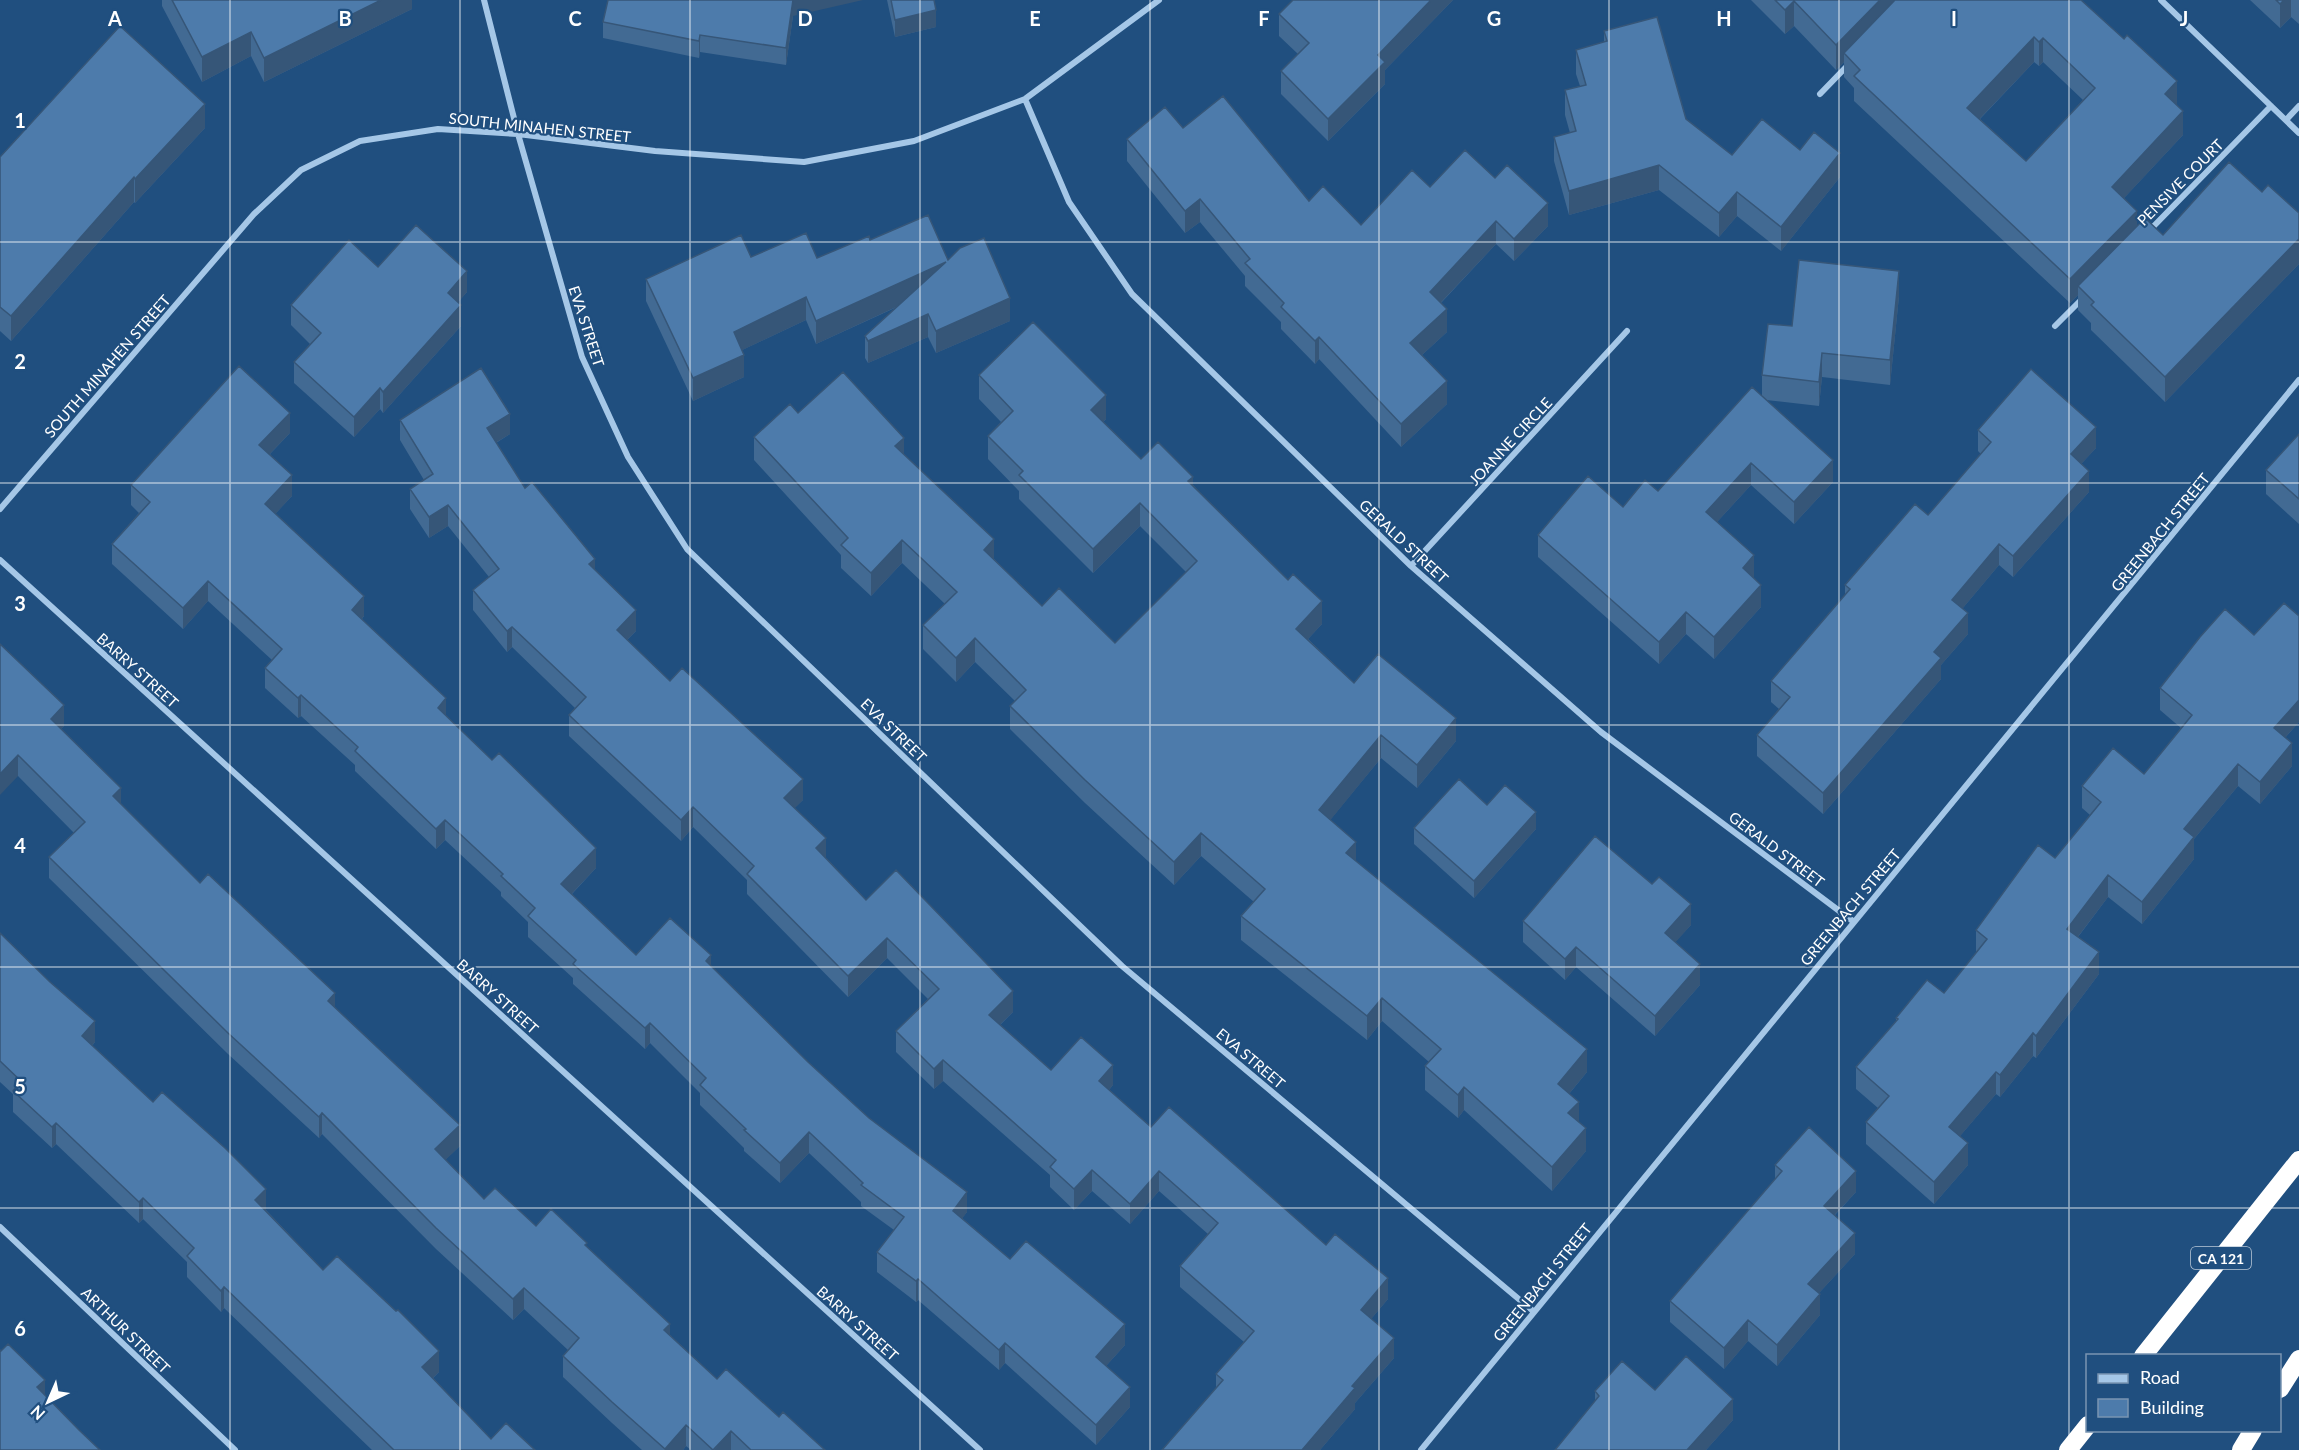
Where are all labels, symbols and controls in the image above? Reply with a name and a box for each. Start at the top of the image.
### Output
text: A [107,6,122,30]
text: B [338,6,352,30]
text: C [568,6,582,30]
text: D [797,6,813,30]
text: E [1029,6,1041,30]
text: F [1258,6,1270,30]
text: G [1487,6,1501,30]
text: H [1716,6,1732,30]
text: I [1951,6,1957,30]
text: J [2180,6,2188,30]
text: 1 [14,108,26,132]
street label: SOUTH MINAHEN STREET [448,108,632,146]
street label: PENSIVE COURT [2133,135,2227,229]
street label: EVA STREET [565,283,609,369]
street label: SOUTH MINAHEN STREET [40,291,174,441]
text: 2 [14,349,26,373]
street label: JOANNE CIRCLE [1465,393,1555,489]
street label: GREENBACH STREET [2107,469,2213,595]
street label: GERALD STREET [1356,495,1452,587]
text: 3 [14,591,26,615]
street label: BARRY STREET [94,629,182,711]
street label: EVA STREET [858,694,931,766]
street label: GERALD STREET [1726,807,1828,891]
text: 4 [14,833,26,857]
street label: GREENBACH STREET [1796,845,1904,969]
street label: BARRY STREET [454,955,542,1037]
street label: EVA STREET [1213,1024,1289,1092]
text: 5 [14,1074,26,1098]
street label: GREENBACH STREET [1489,1219,1595,1345]
road number: CA 121 [2191,1247,2251,1269]
street label: BARRY STREET [814,1282,902,1364]
street label: ARTHUR STREET [78,1283,174,1377]
text: 6 [14,1316,26,1340]
legend [2086,1354,2281,1432]
text: Road [2140,1366,2180,1388]
north arrow [18,1372,78,1432]
text: Building [2140,1396,2204,1418]
text: N [26,1402,48,1424]

